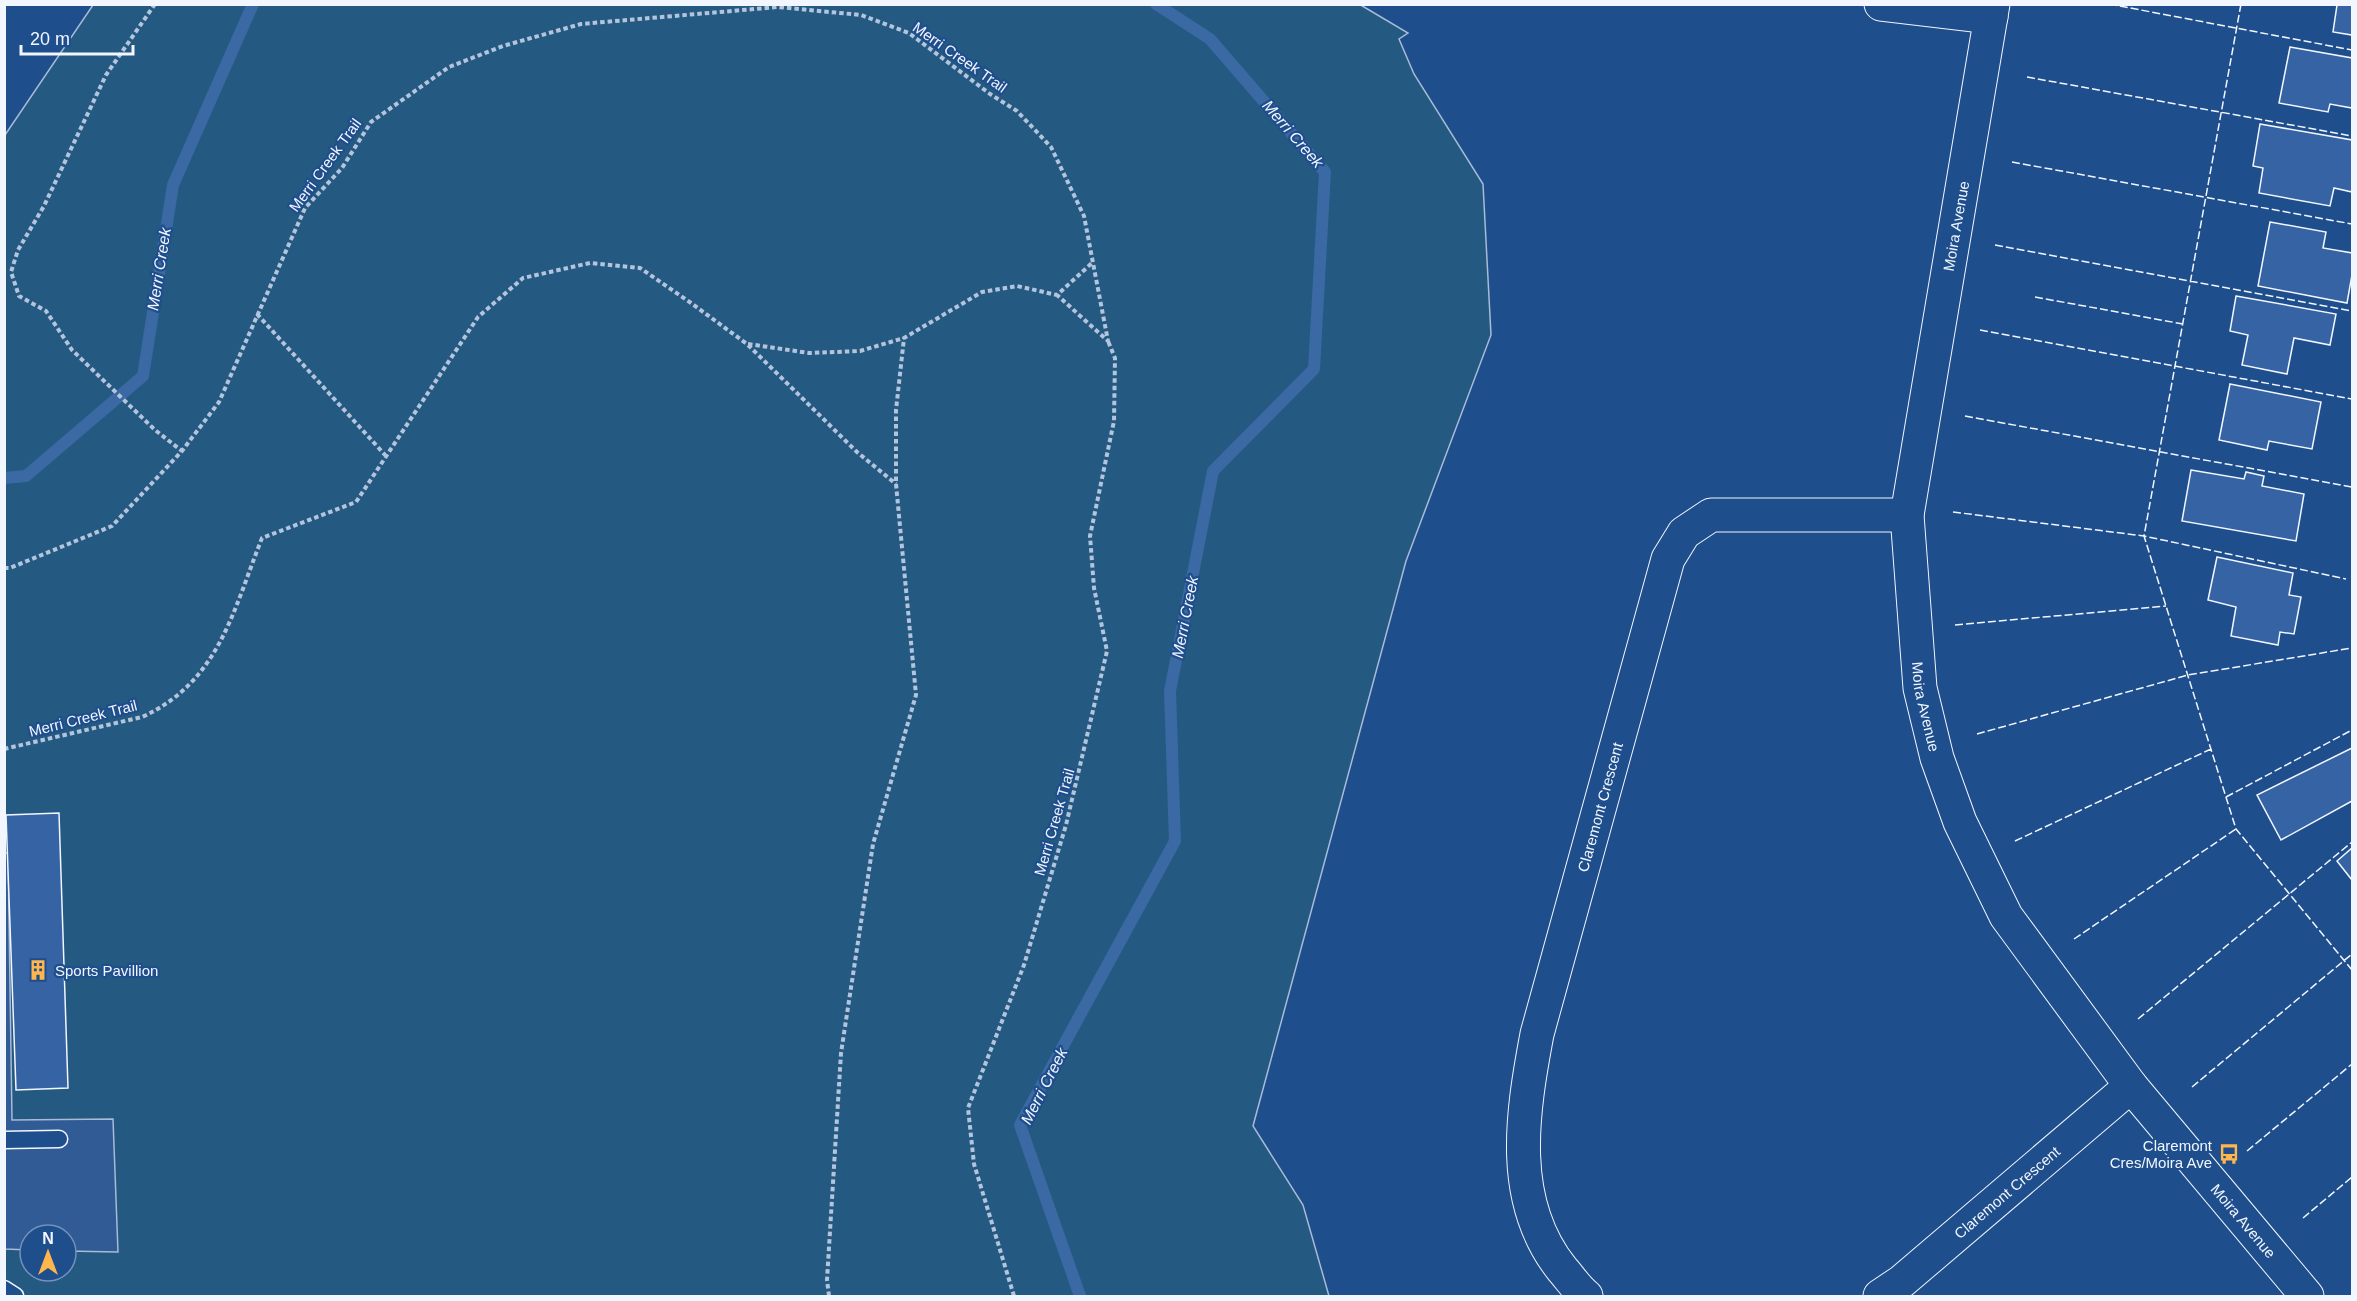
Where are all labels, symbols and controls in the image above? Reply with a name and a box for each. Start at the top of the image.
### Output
scale bar [21,18,134,56]
street label: Merri Creek Trail [910,18,1010,96]
text: 20 m [30,29,70,49]
water label: Merri Creek [1259,97,1327,172]
street label: Merri Creek Trail [286,115,364,215]
street label: Moira Avenue [1940,179,1972,273]
water label: Merri Creek [144,225,174,312]
water label: Merri Creek [1169,573,1202,660]
street label: Moira Avenue [1910,661,1944,753]
street label: Merri Creek Trail [27,696,139,740]
street label: Claremont Crescent [1574,740,1626,874]
street label: Merri Creek Trail [1031,766,1077,878]
building icon: Sports Pavillion [26,958,50,982]
place label: Sports Pavillion [55,962,158,979]
water label: Merri Creek [1017,1044,1071,1127]
place label: Claremont Cres/Moira Ave [2110,1137,2213,1171]
street label: Claremont Crescent [1950,1142,2064,1242]
bus stop icon: Claremont Cres/Moira Ave [2217,1142,2241,1166]
street label: Moira Avenue [2208,1180,2280,1261]
north arrow [18,1223,78,1283]
text: N [42,1230,54,1247]

